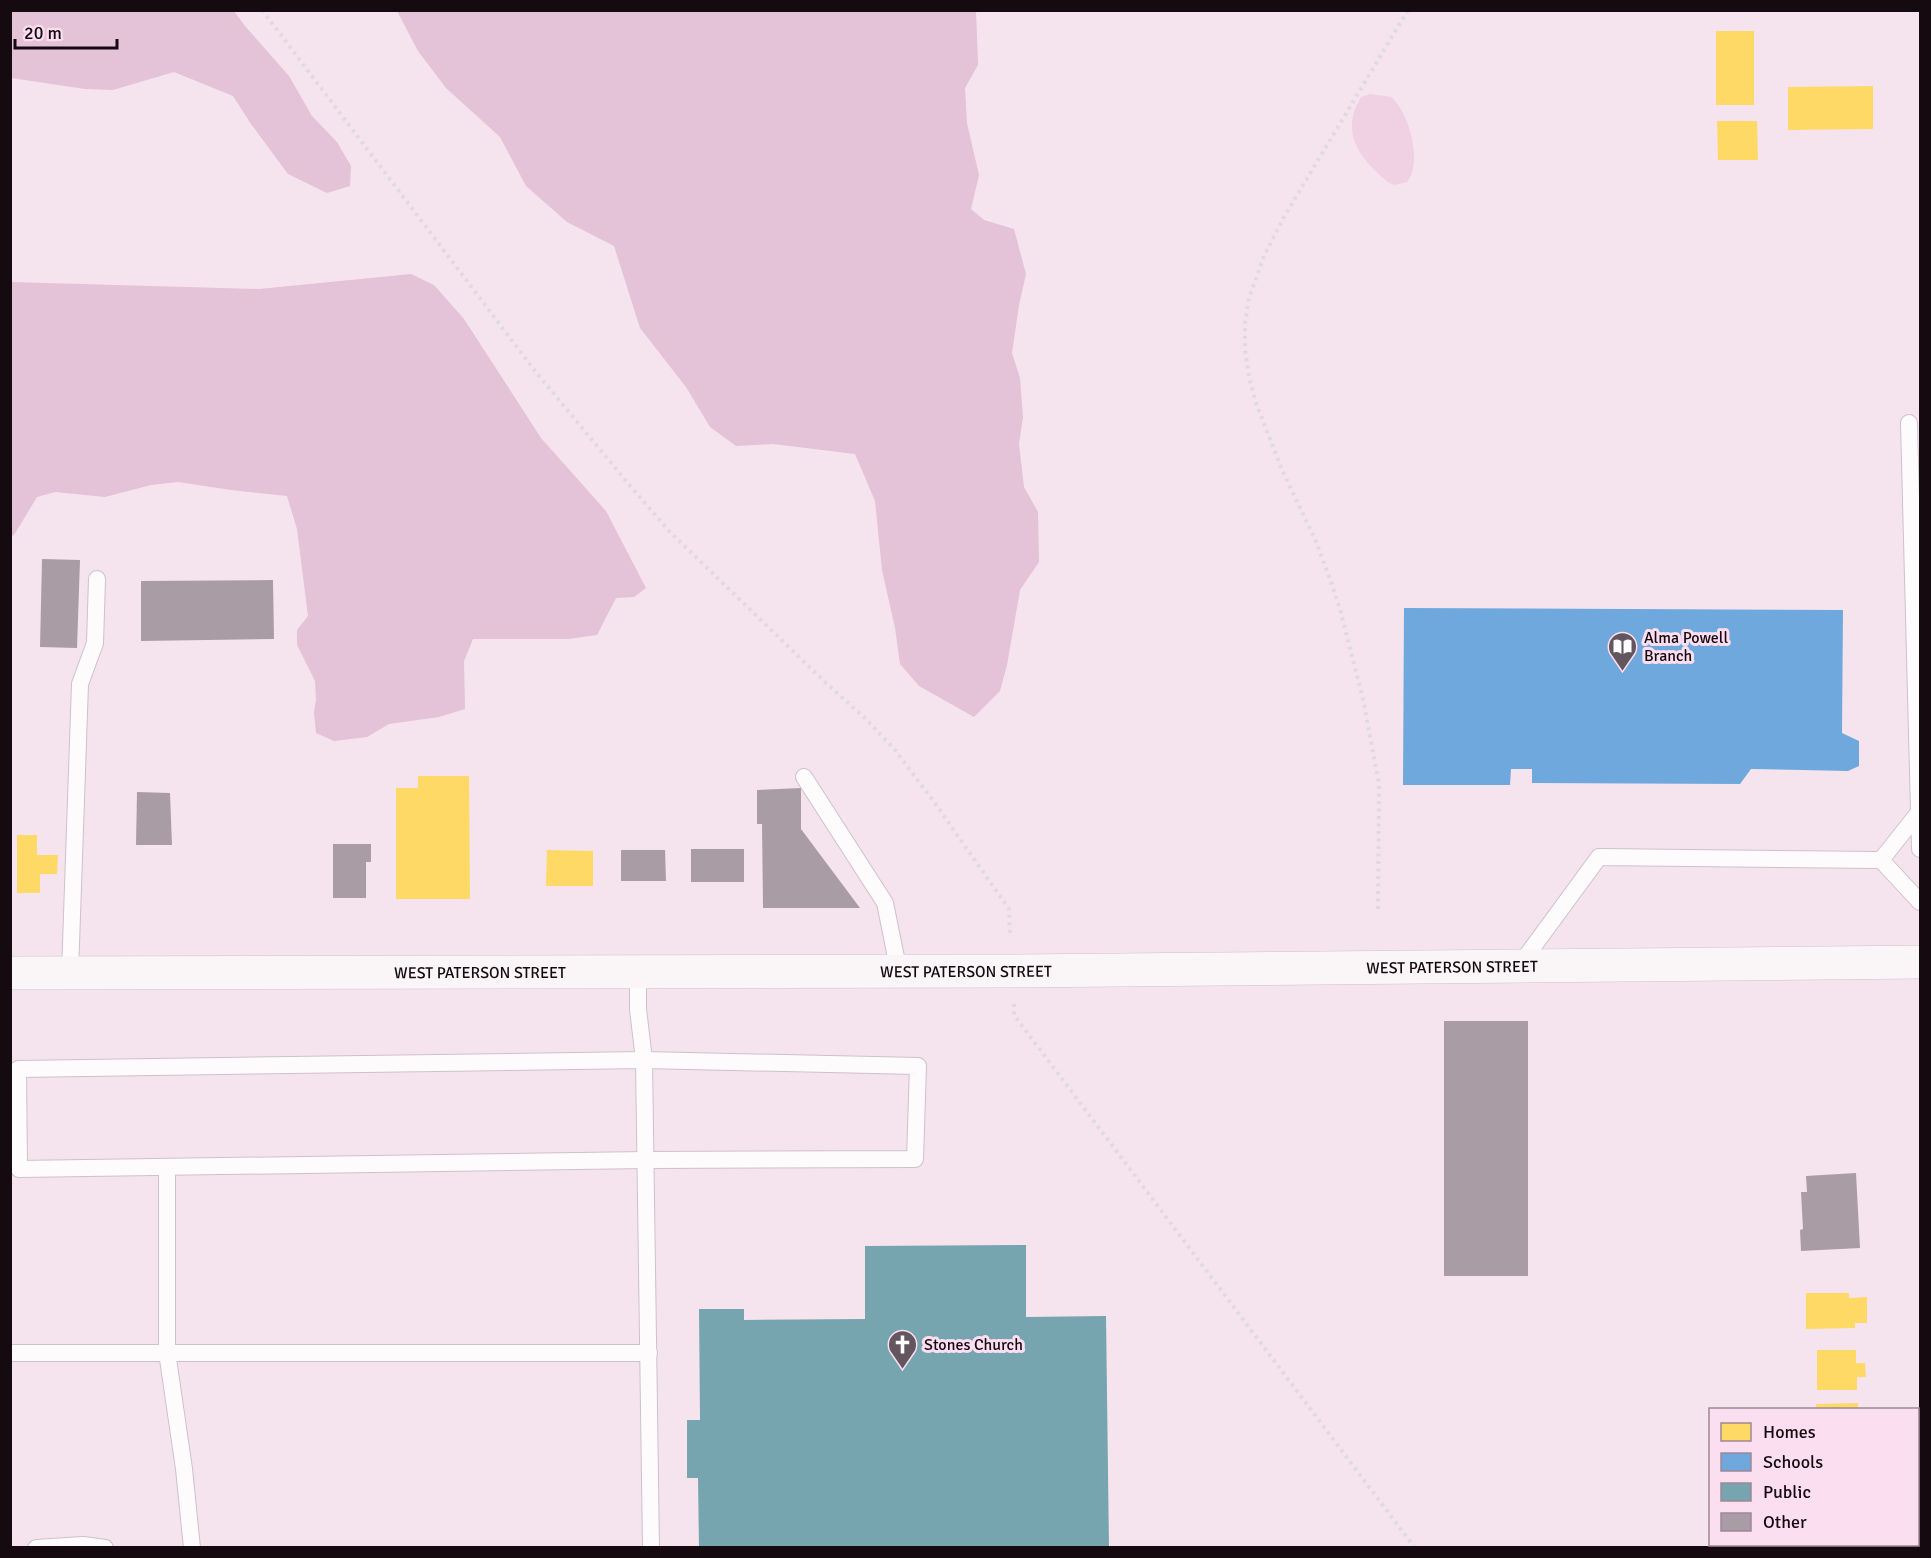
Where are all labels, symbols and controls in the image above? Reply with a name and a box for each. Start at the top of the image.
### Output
scale bar [15,12,117,50]
text: 20 m [24,22,62,44]
place label: Alma Powell Branch [1644,628,1728,666]
library icon: Alma Powell Branch [1607,630,1639,672]
street label: WEST PATERSON STREET [1366,957,1538,978]
street label: WEST PATERSON STREET [880,962,1052,982]
street label: WEST PATERSON STREET [394,963,566,983]
church icon: Stones Church [887,1328,919,1370]
place label: Stones Church [924,1335,1023,1355]
legend [1709,1408,1919,1546]
text: Homes [1763,1421,1816,1443]
text: Schools [1763,1451,1823,1473]
text: Public [1763,1481,1811,1503]
text: Other [1763,1511,1807,1533]

